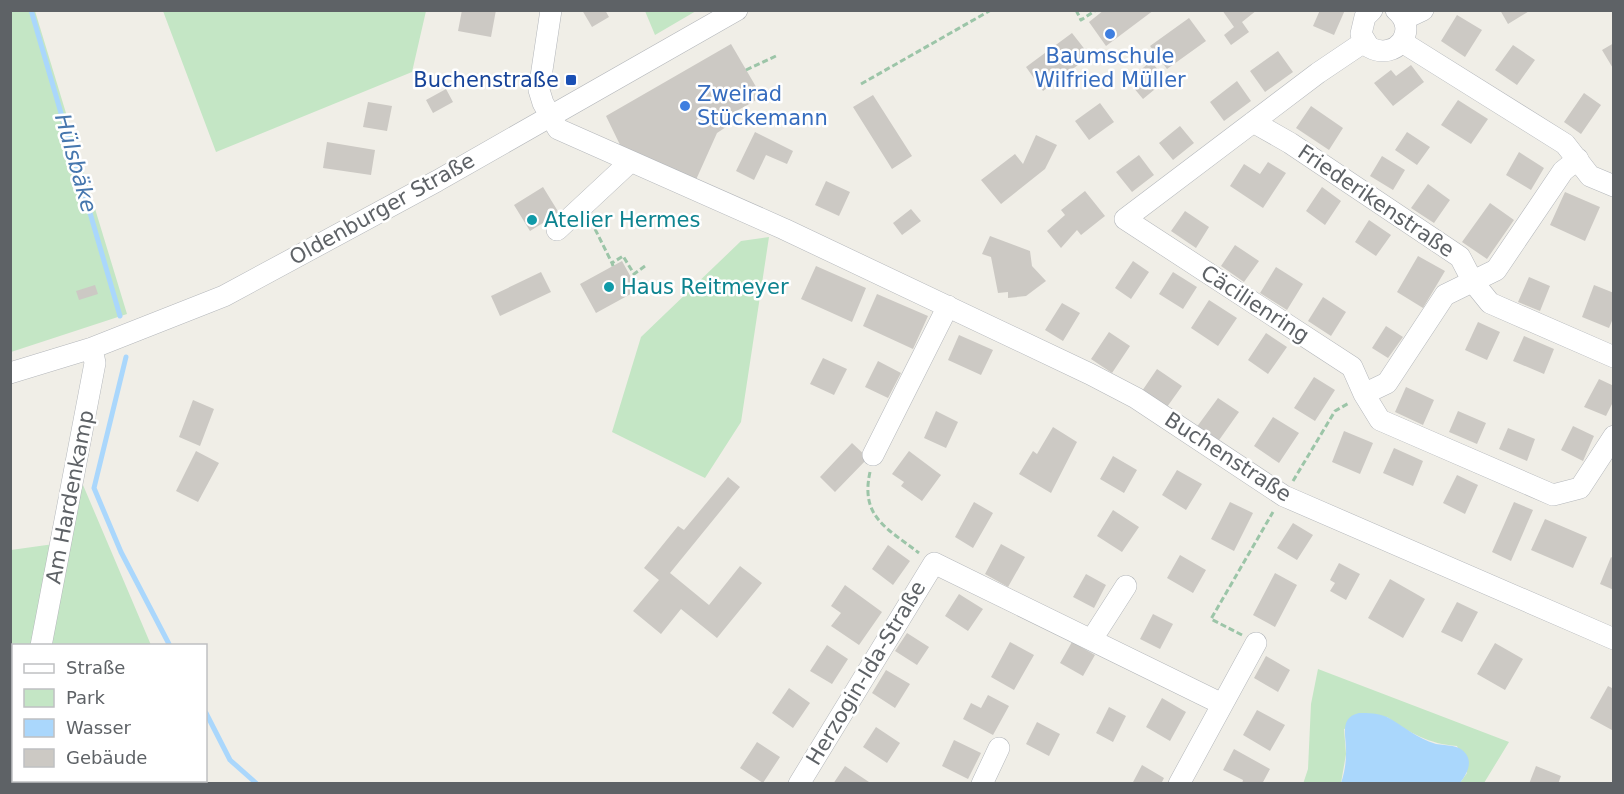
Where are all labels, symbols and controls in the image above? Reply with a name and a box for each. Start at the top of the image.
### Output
marker: Baumschule Wilfried Müller [1103,27,1117,41]
place label: Baumschule Wilfried Müller [1034,44,1186,92]
place label: Buchenstraße [413,68,559,92]
marker: Buchenstraße [564,73,578,87]
place label: Zweirad Stückemann [697,82,828,130]
marker: Zweirad Stückemann [678,99,692,113]
water label: Hülsbäke [50,111,102,215]
street label: Friederikenstraße [1293,140,1459,262]
street label: Oldenburger Straße [285,148,479,270]
place label: Atelier Hermes [544,208,700,232]
marker: Atelier Hermes [525,213,539,227]
street label: Cäcilienring [1196,260,1314,348]
place label: Haus Reitmeyer [621,275,789,299]
marker: Haus Reitmeyer [602,280,616,294]
street label: Buchenstraße [1160,407,1296,507]
street label: Am Hardenkamp [41,408,99,586]
street label: Herzogin-Ida-Straße [802,577,930,769]
legend [12,644,207,782]
text: Straße [66,657,125,678]
text: Park [66,687,105,708]
text: Wasser [66,717,132,738]
text: Gebäude [66,747,147,768]

